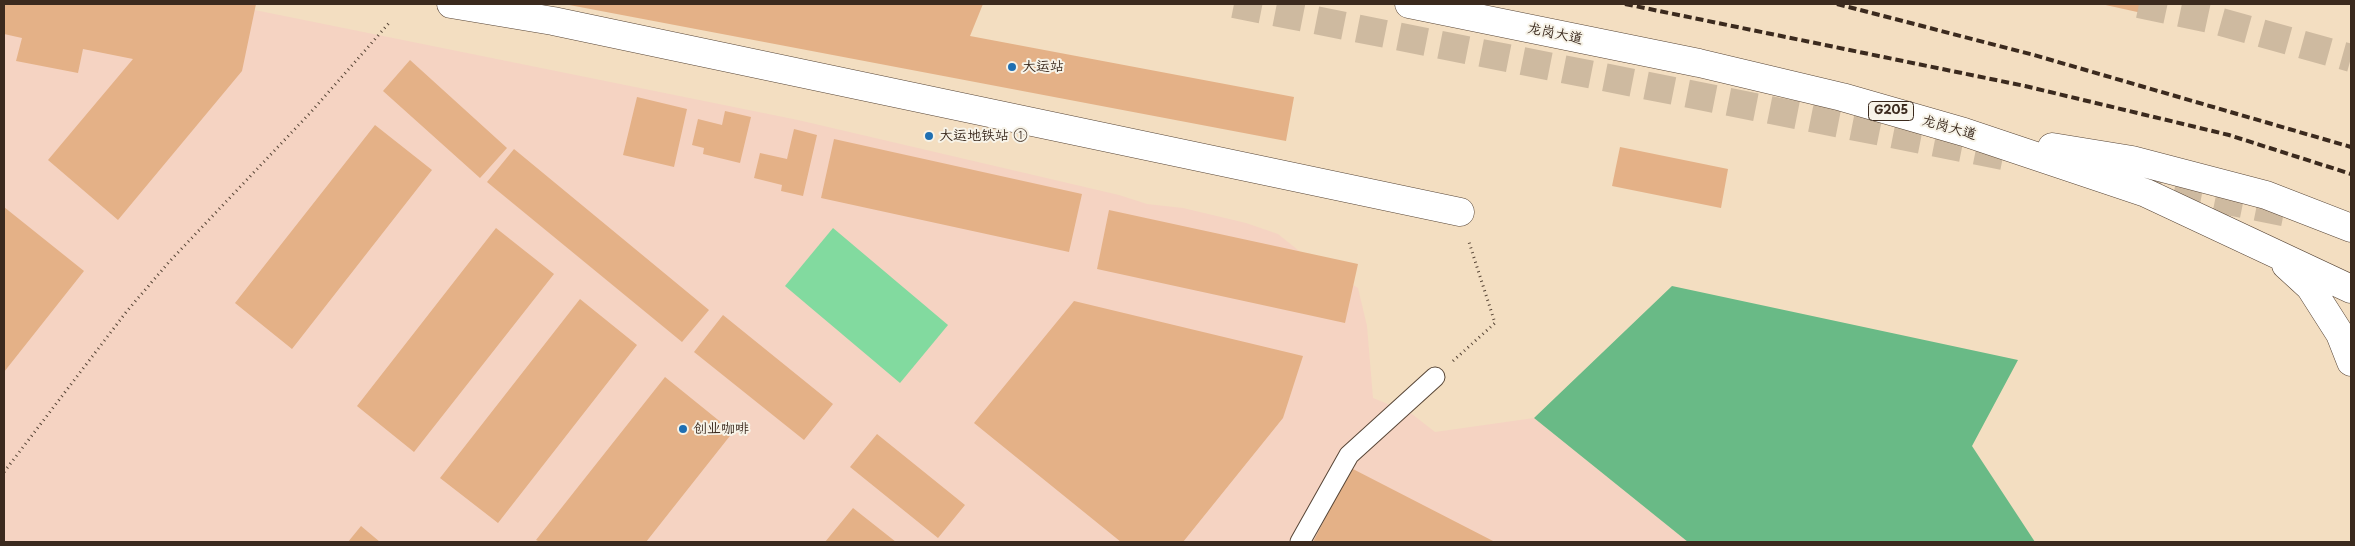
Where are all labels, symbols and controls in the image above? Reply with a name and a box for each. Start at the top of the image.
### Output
street label: 龙岗大道 [1526,20,1584,48]
place label: 大运站 [1022,59,1064,75]
marker: 大运站 [1006,61,1018,73]
road number: G205 [1868,102,1914,120]
street label: 龙岗大道 [1920,112,1978,144]
place label: 大运地铁站 ① [939,128,1028,144]
marker: 大运地铁站 ① [923,130,935,142]
place label: 创业咖啡 [693,421,749,437]
marker: 创业咖啡 [677,423,689,435]

